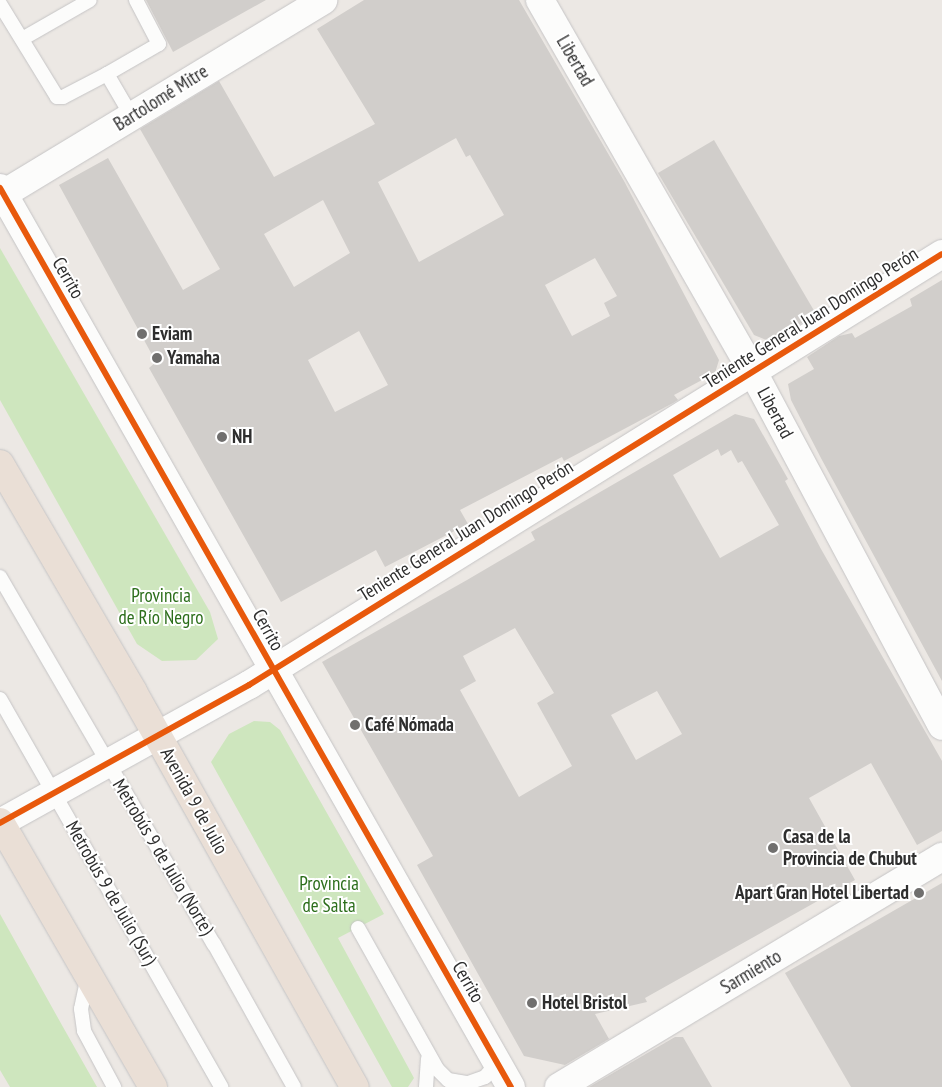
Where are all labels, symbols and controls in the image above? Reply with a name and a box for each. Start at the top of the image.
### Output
street label: Libertad [551,32,599,90]
street label: Bartolomé Mitre [110,60,212,136]
street label: Teniente General Juan Domingo Perón [700,242,922,394]
street label: Cerrito [47,253,89,303]
place label: Eviam [152,323,192,345]
marker: Eviam [136,328,148,340]
place label: Yamaha [167,347,220,369]
marker: Yamaha [151,352,163,364]
street label: Libertad [752,383,798,443]
place label: NH [232,426,252,448]
marker: NH [216,431,228,443]
street label: Teniente General Juan Domingo Perón [355,455,577,607]
park label: Provincia de Río Negro [118,585,204,629]
street label: Cerrito [247,605,289,655]
place label: Café Nómada [365,714,454,736]
marker: Café Nómada [349,719,361,731]
street label: Avenida 9 de Julio [155,744,233,858]
street label: Metrobús 9 de Julio (Norte) [107,775,219,939]
street label: Metrobús 9 de Julio (Sur) [61,817,161,969]
place label: Casa de la Provincia de Chubut [783,826,917,870]
marker: Casa de la Provincia de Chubut [767,842,779,854]
park label: Provincia de Salta [299,873,359,917]
place label: Apart Gran Hotel Libertad [735,882,909,904]
marker: Apart Gran Hotel Libertad [913,887,925,899]
street label: Sarmiento [716,945,786,999]
street label: Cerrito [447,957,489,1007]
place label: Hotel Bristol [542,992,627,1014]
marker: Hotel Bristol [526,997,538,1009]

